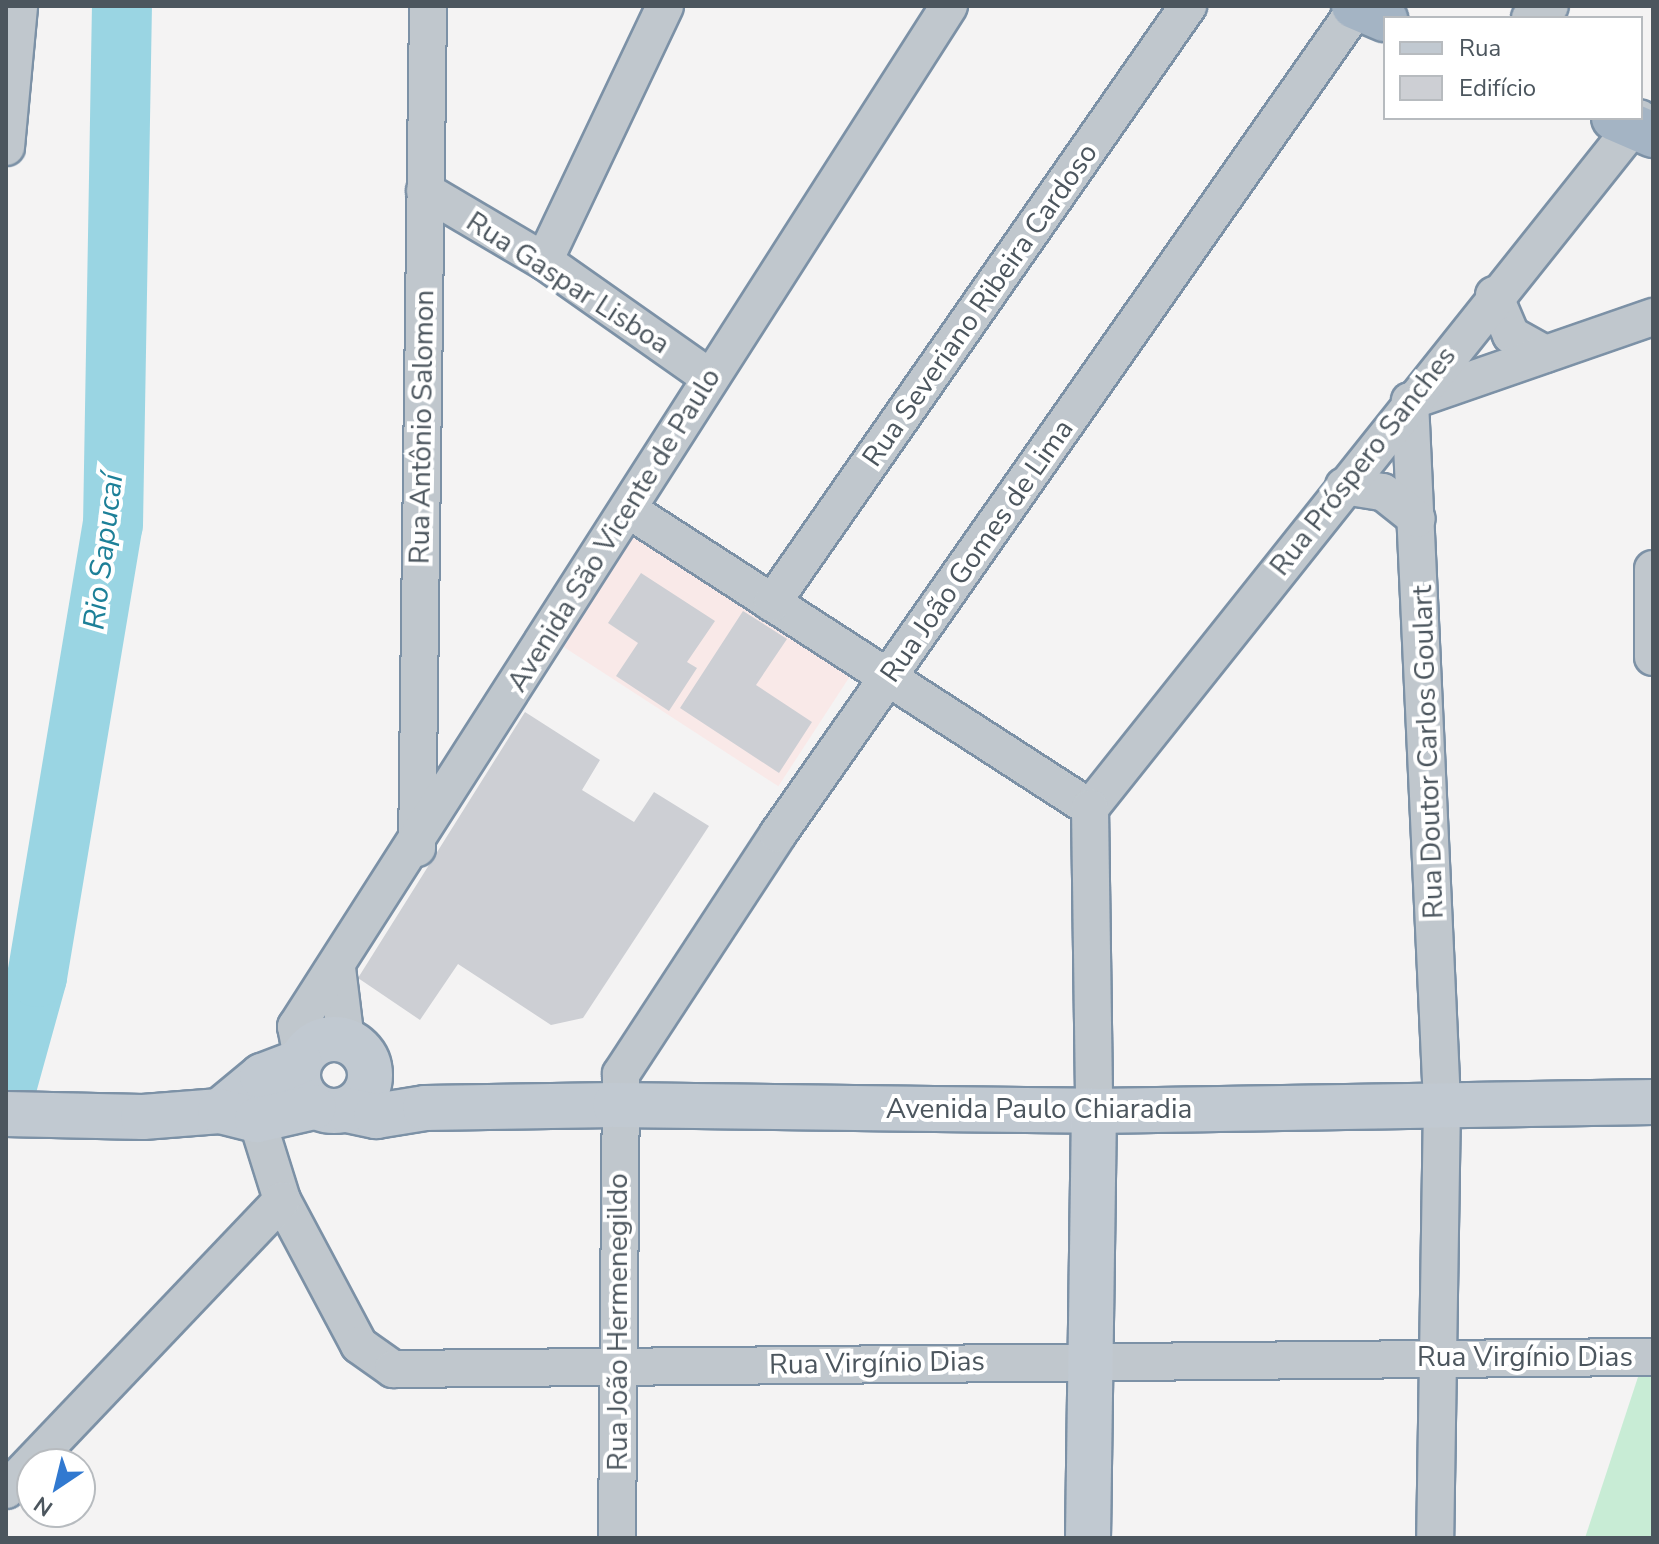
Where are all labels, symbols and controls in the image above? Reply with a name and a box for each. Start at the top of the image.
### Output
legend [1383,16,1643,120]
text: Rua [1459,32,1501,64]
text: Edifício [1459,72,1536,104]
street label: Rua Severiano Ribeira Cardoso [855,137,1105,473]
street label: Rua Gaspar Lisboa [460,205,676,361]
street label: Rua Antônio Salomon [403,290,441,564]
street label: Rua Próspero Sanches [1263,340,1463,582]
street label: Avenida São Vicente de Paulo [500,362,728,698]
street label: Rua João Gomes de Lima [873,413,1081,689]
water label: Rio Sapucaí [77,472,131,632]
street label: Rua Doutor Carlos Goulart [1405,585,1451,919]
street label: Avenida Paulo Chiaradia [886,1092,1192,1126]
street label: Rua João Hermenegildo [601,1173,635,1471]
street label: Rua Virgínio Dias [1417,1340,1633,1374]
street label: Rua Virgínio Dias [769,1344,985,1382]
north arrow [16,1448,96,1528]
text: N [28,1489,59,1523]

